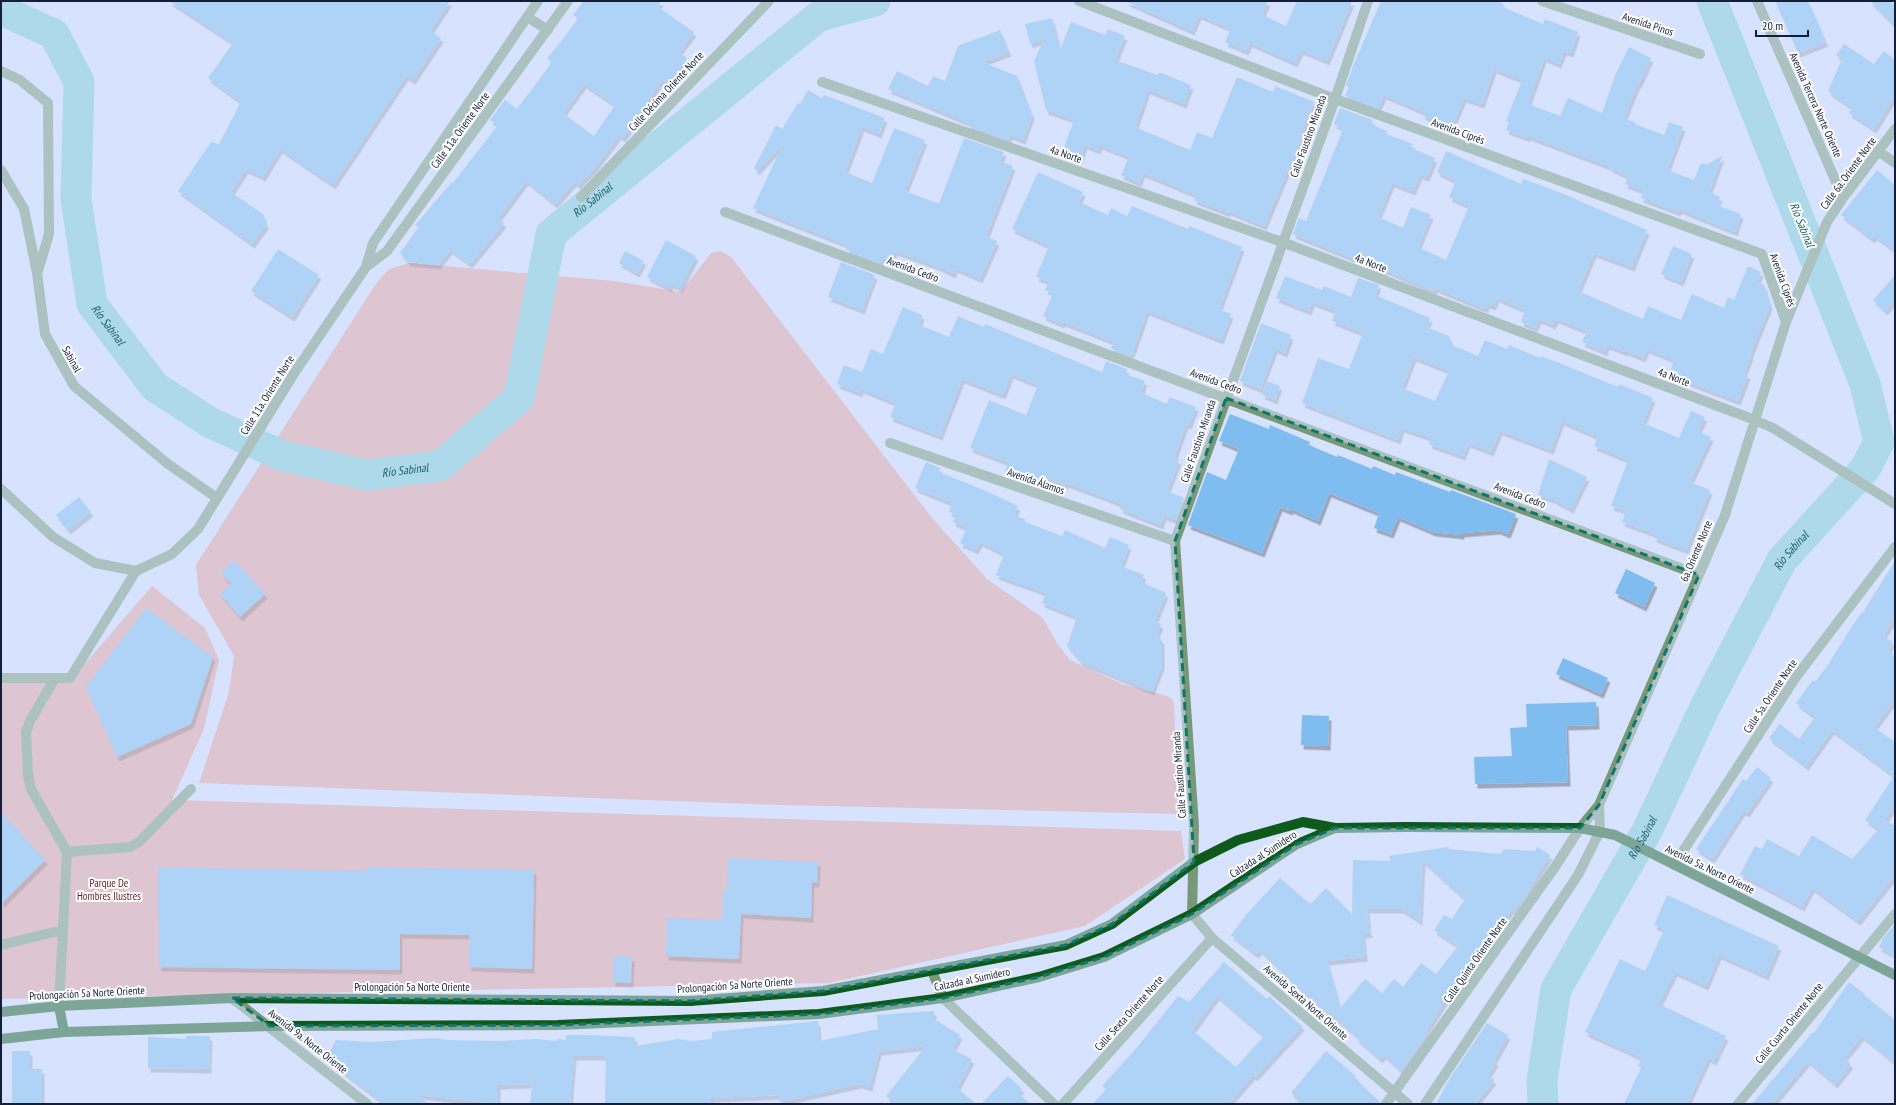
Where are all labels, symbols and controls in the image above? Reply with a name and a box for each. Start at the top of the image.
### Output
street label: Avenida Pinos [1621,9,1676,39]
scale bar [1756,12,1808,38]
text: 20 m [1762,18,1783,33]
street label: Calle Décima Oriente Norte [625,48,707,134]
street label: Avenida Tercera Norte Oriente [1787,50,1846,160]
street label: Calle 11a. Oriente Norte [428,89,493,171]
street label: Calle Faustino Miranda [1287,93,1329,179]
street label: Avenida Ciprés [1429,115,1487,147]
street label: Calle 6a. Oriente Norte [1817,134,1879,212]
street label: 4a Norte [1048,142,1084,166]
water label: Río Sabinal [569,179,616,220]
water label: Río Sabinal [1787,200,1819,250]
street label: 4a Norte [1353,251,1389,276]
street label: Avenida Ciprés [1767,251,1799,309]
street label: Avenida Cedro [885,253,941,285]
water label: Río Sabinal [88,302,129,349]
street label: Sabinal [59,343,85,375]
street label: Calle 11a. Oriente Norte [237,352,297,437]
street label: Avenida Cedro [1188,365,1244,397]
street label: 4a Norte [1656,365,1692,390]
street label: Calle Faustino Miranda [1177,398,1219,484]
water label: Río Sabinal [381,459,430,480]
street label: Avenida Álamos [1005,465,1067,497]
street label: Avenida Cedro [1492,479,1548,511]
street label: 6a. Oriente Norte [1677,518,1715,584]
water label: Río Sabinal [1770,527,1812,573]
street label: Calle 5a. Oriente Norte [1740,656,1800,736]
street label: Calle Faustino Miranda [1169,731,1189,819]
water label: Río Sabinal [1624,813,1660,862]
street label: Calzada al Sumidero [1227,827,1299,881]
street label: Avenida 5a. Norte Oriente [1663,841,1757,897]
park label: Parque De Hombres Ilustres [77,876,141,903]
street label: Calle Quinta Oriente Norte [1440,914,1510,1005]
street label: Avenida Sexta Norte Oriente [1261,961,1352,1043]
street label: Calzada al Sumidero [933,964,1011,994]
street label: Calle Sexta Oriente Norte [1091,972,1167,1054]
street label: Prolongación 5a Norte Oriente [677,974,794,996]
street label: Calle Cuarta Oriente Norte [1752,979,1826,1066]
street label: Prolongación 5a Norte Oriente [354,980,470,994]
street label: Prolongación 5a Norte Oriente [29,983,146,1003]
street label: Avenida 9a. Norte Oriente [265,1006,351,1077]

